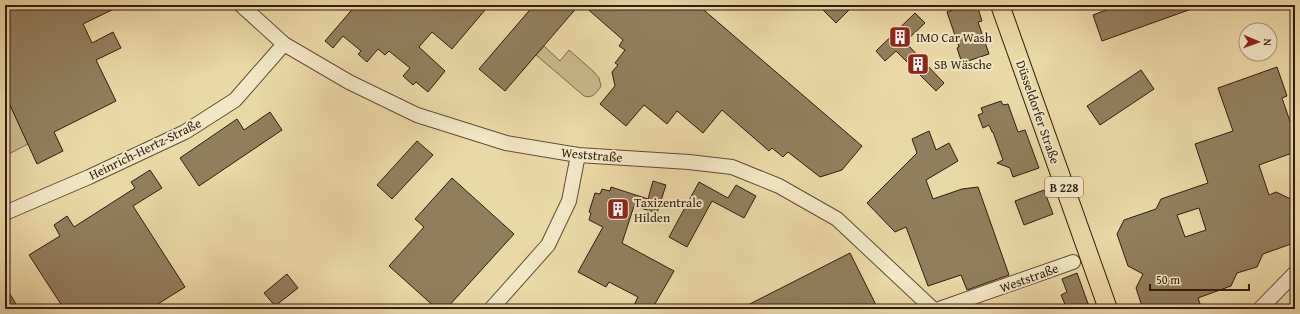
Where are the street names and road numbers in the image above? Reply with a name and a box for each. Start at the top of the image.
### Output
street label: Düsseldorfer Straße [1011,58,1065,166]
street label: Heinrich-Hertz-Straße [86,114,204,184]
street label: Weststraße [561,143,623,167]
road number: B 228 [1045,177,1083,197]
street label: Weststraße [997,259,1061,297]

